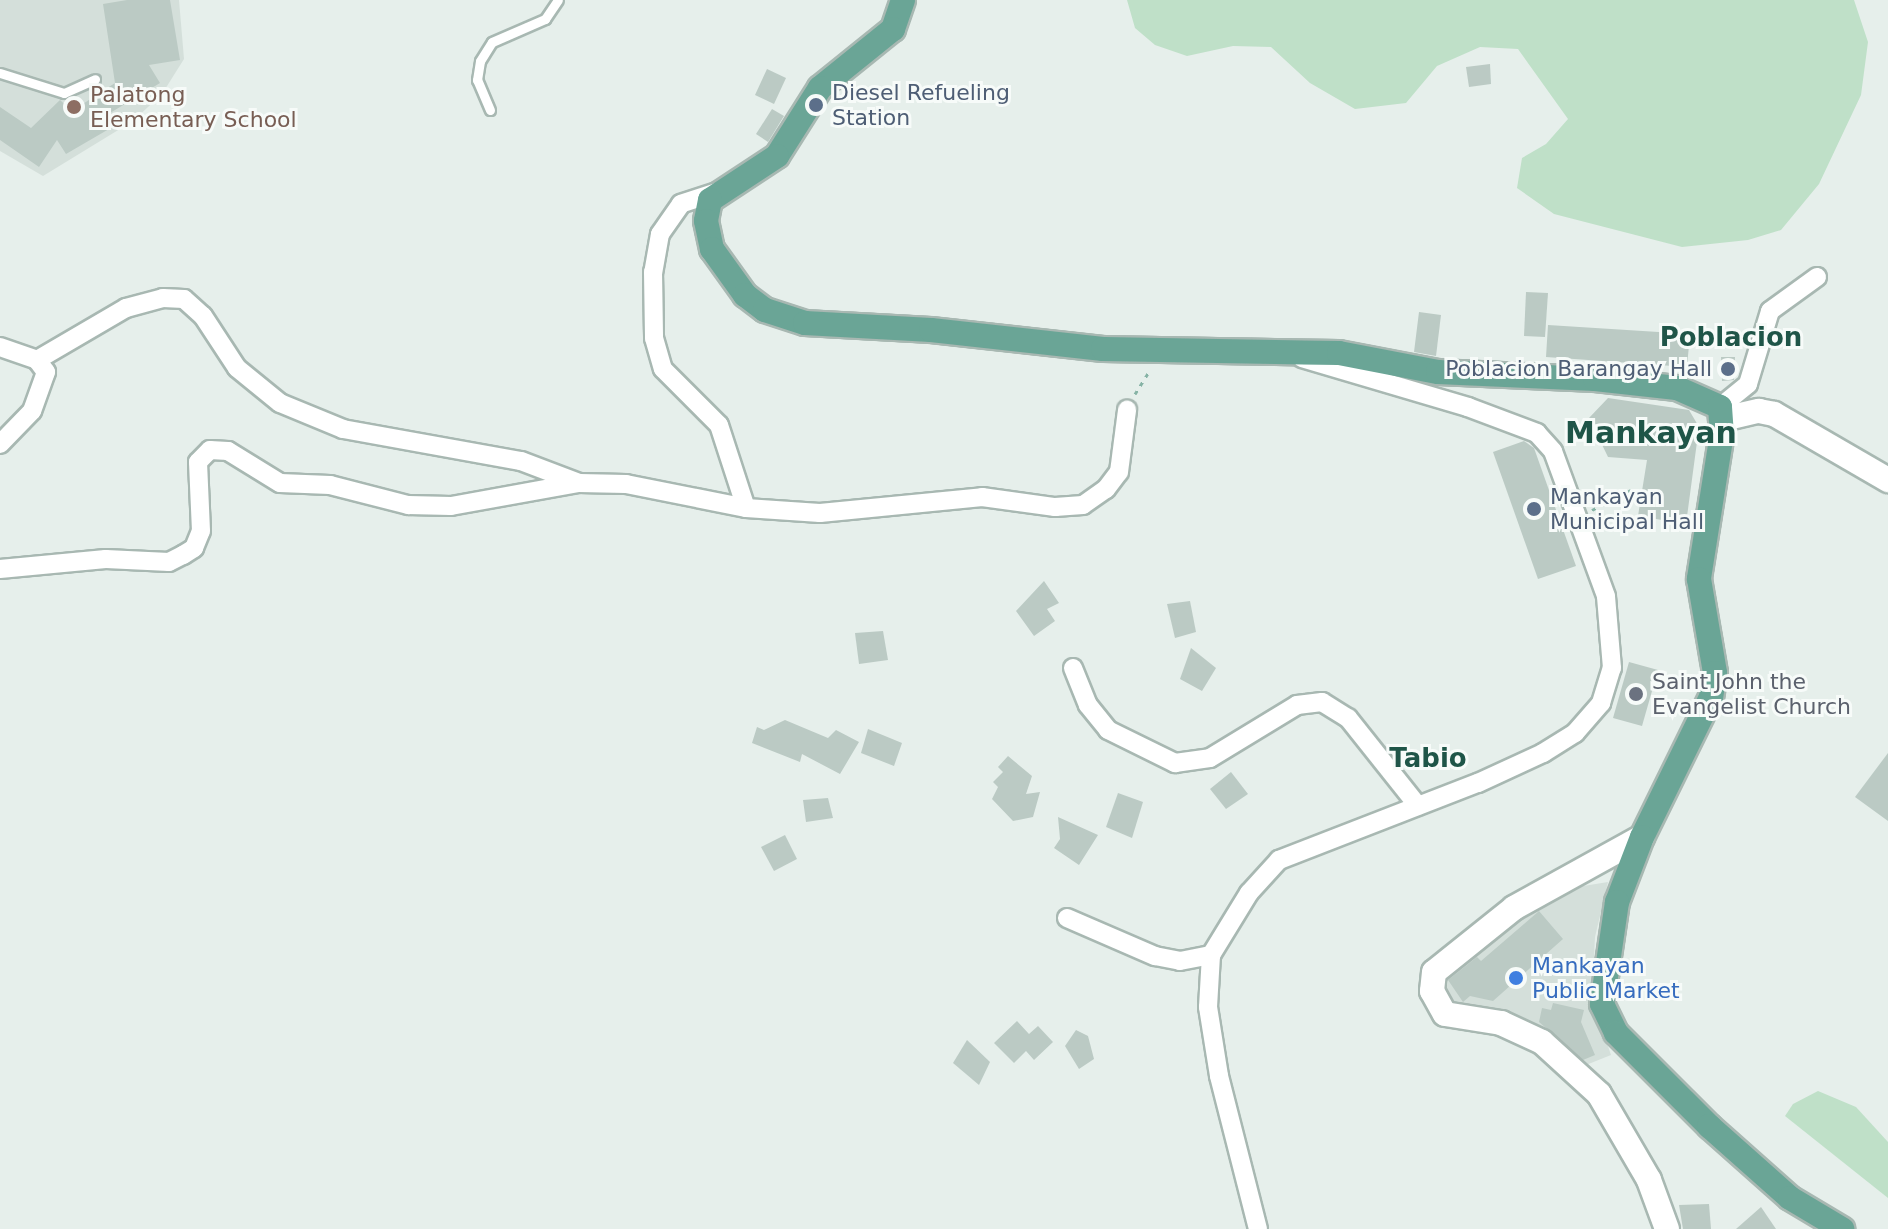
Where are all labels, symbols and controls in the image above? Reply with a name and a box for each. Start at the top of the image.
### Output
place label: Diesel Refueling Station [832,79,1010,130]
place label: Palatong Elementary School [90,81,297,132]
marker: Diesel Refueling Station [807,96,825,114]
marker: Palatong Elementary School [65,98,83,116]
district label: Poblacion [1660,322,1802,354]
place label: Poblacion Barangay Hall [1445,356,1712,382]
marker: Poblacion Barangay Hall [1719,360,1737,378]
district label: Mankayan [1565,415,1737,451]
place label: Mankayan Municipal Hall [1550,483,1704,534]
marker: Mankayan Municipal Hall [1525,500,1543,518]
place label: Saint John the Evangelist Church [1652,668,1851,720]
marker: Saint John the Evangelist Church [1627,685,1645,703]
district label: Tabio [1389,743,1467,775]
place label: Mankayan Public Market [1532,952,1680,1004]
marker: Mankayan Public Market [1507,969,1525,987]

